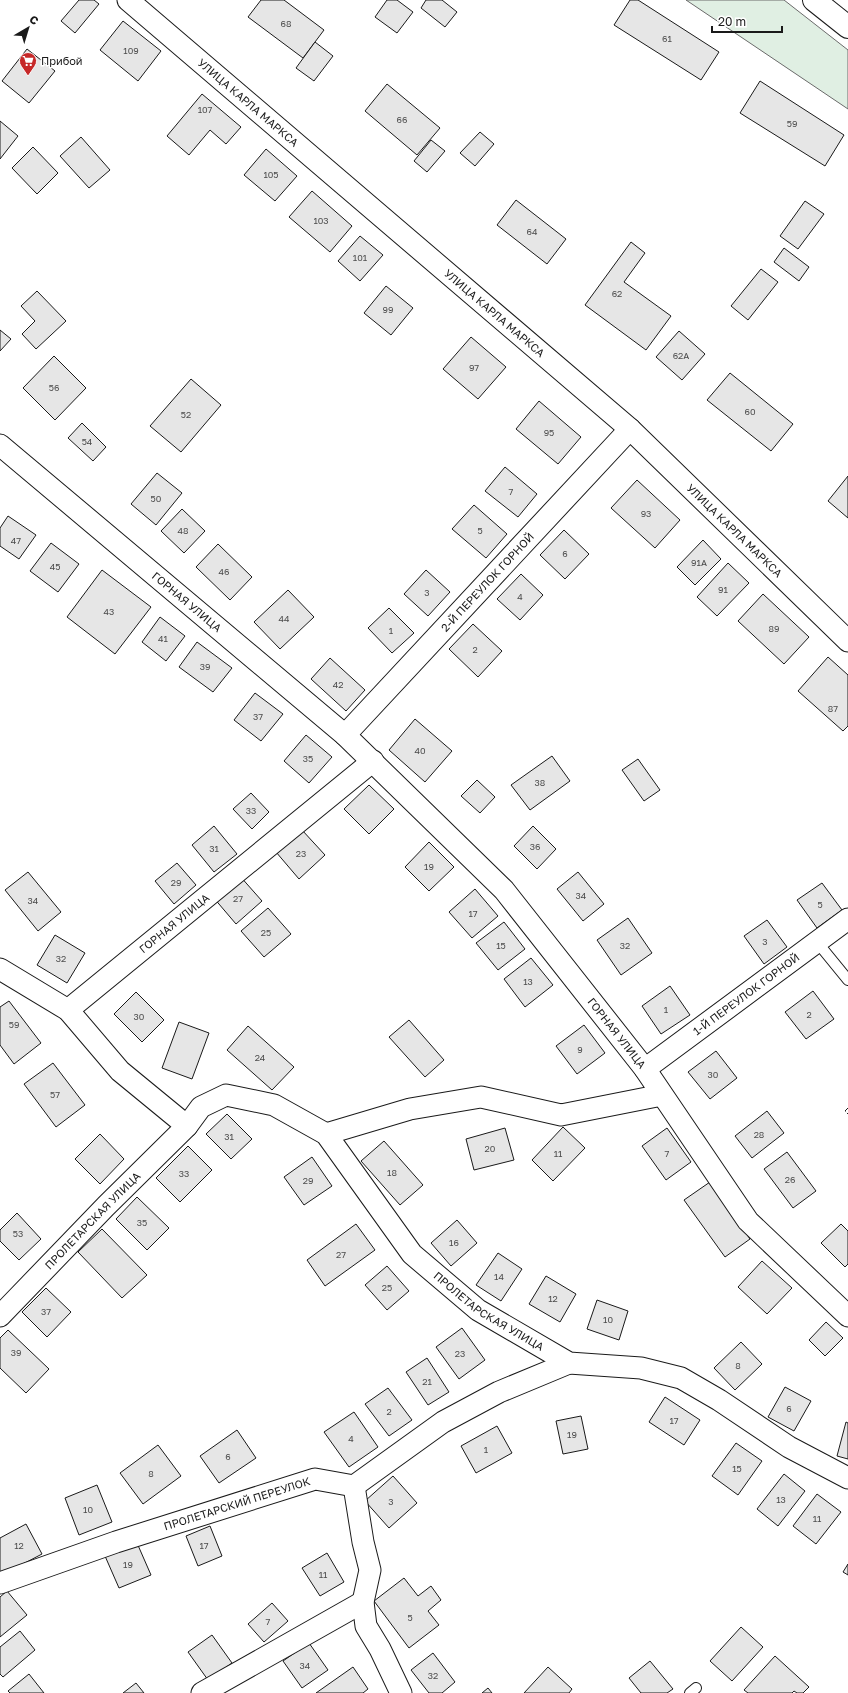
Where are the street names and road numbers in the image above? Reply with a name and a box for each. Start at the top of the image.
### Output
street label: УЛИЦА КАРЛА МАРКСА [196,56,302,149]
street label: УЛИЦА КАРЛА МАРКСА [442,266,548,360]
street label: УЛИЦА КАРЛА МАРКСА [684,481,786,580]
street label: 2-Й ПЕРЕУЛОК ГОРНОЙ [438,530,536,634]
street label: ГОРНАЯ УЛИЦА [150,569,225,635]
street label: ГОРНАЯ УЛИЦА [136,890,212,955]
street label: 1-Й ПЕРЕУЛОК ГОРНОЙ [690,950,802,1037]
street label: ГОРНАЯ УЛИЦА [585,995,649,1071]
street label: ПРОЛЕТАРСКАЯ УЛИЦА [42,1168,143,1272]
street label: ПРОЛЕТАРСКАЯ УЛИЦА [432,1269,547,1353]
street label: ПРОЛЕТАРСКИЙ ПЕРЕУЛОК [162,1474,312,1532]

